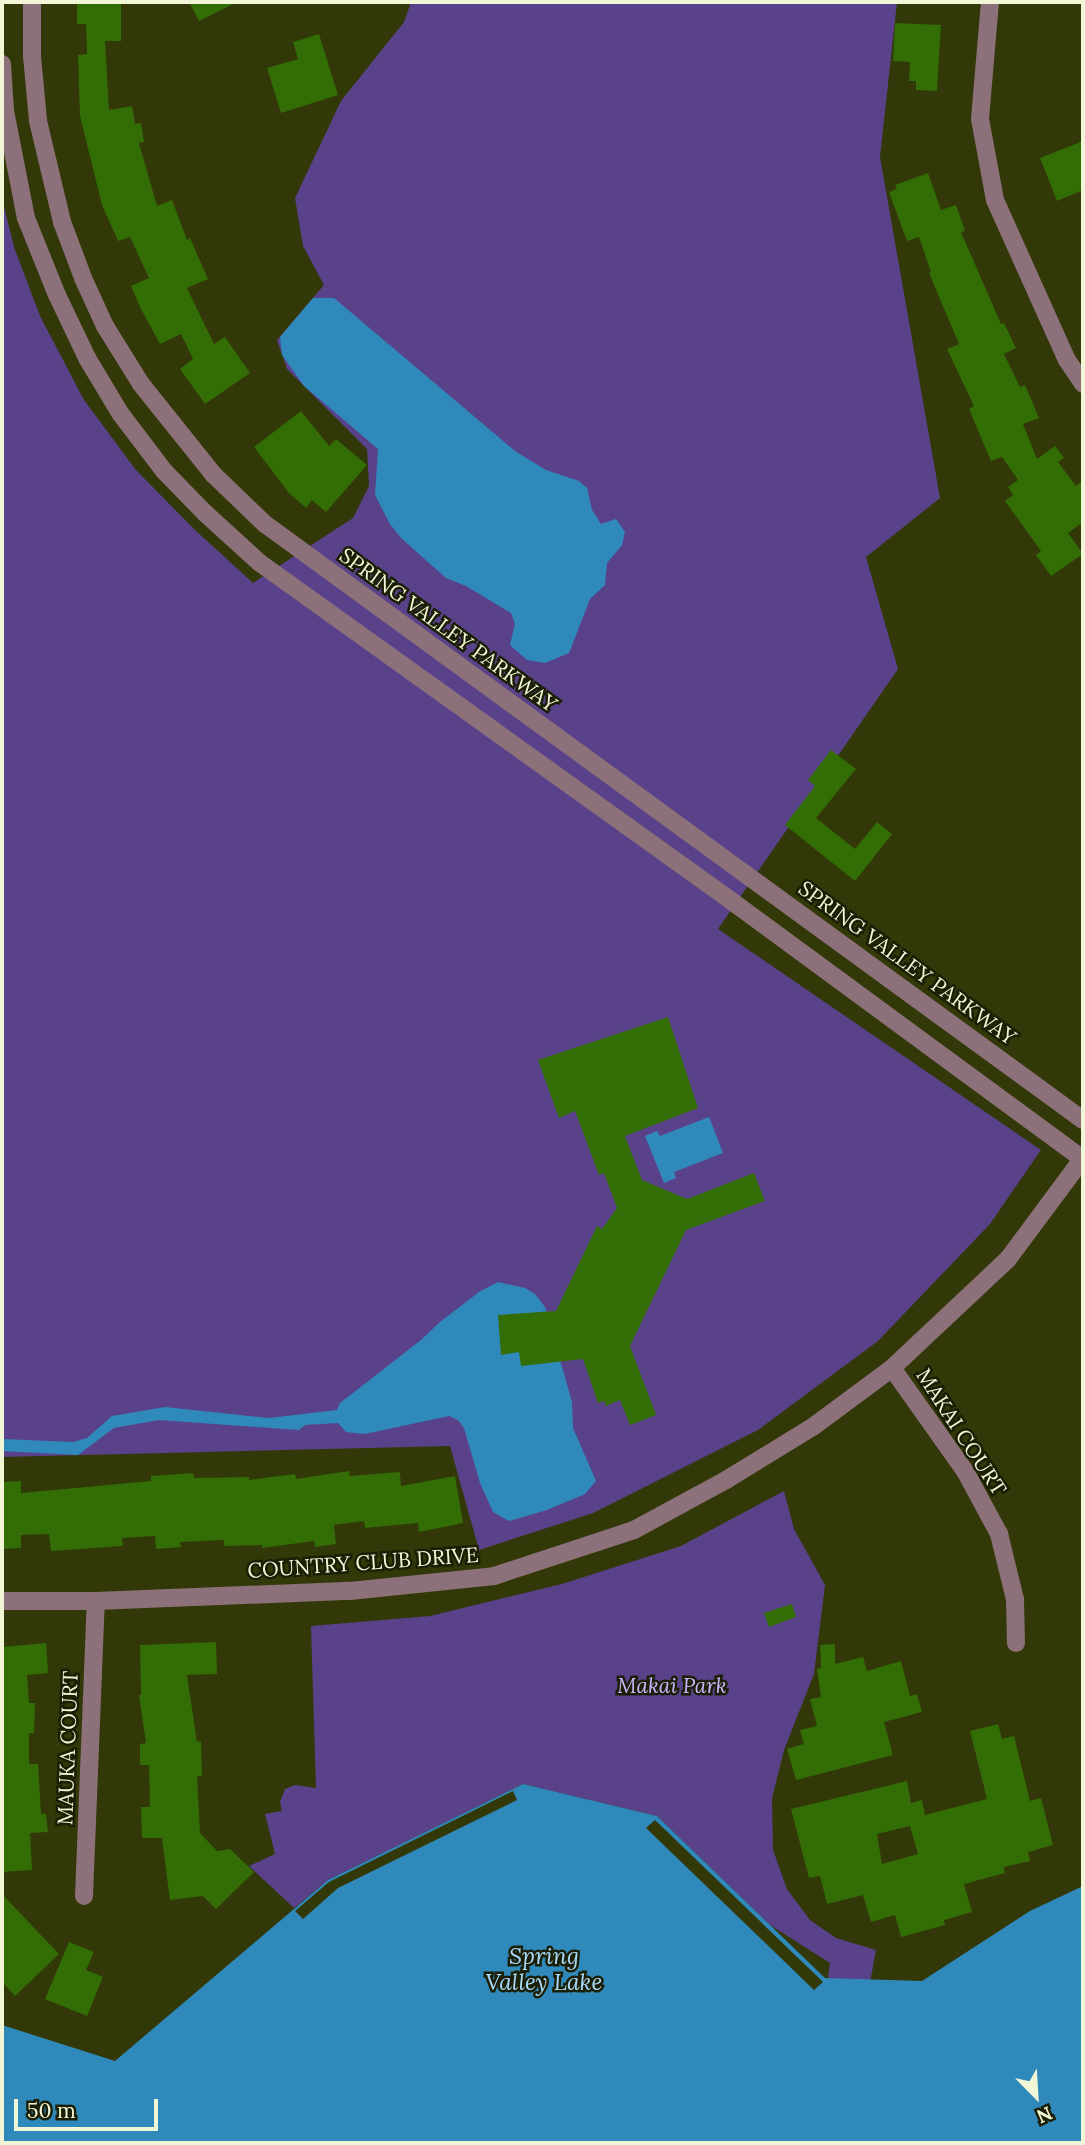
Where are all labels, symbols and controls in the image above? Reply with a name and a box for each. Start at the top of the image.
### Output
street label: SPRING VALLEY PARKWAY [334,543,562,717]
street label: SPRING VALLEY PARKWAY [793,876,1021,1050]
street label: MAKAI COURT [911,1364,1011,1500]
street label: COUNTRY CLUB DRIVE [247,1542,479,1584]
street label: MAUKA COURT [53,1670,83,1826]
park label: Makai Park [617,1673,727,1699]
water label: Spring Valley Lake [486,1942,602,1996]
north arrow [1001,2061,1071,2131]
scale bar [18,2086,161,2130]
text: 50 m [27,2097,76,2124]
text: N [1033,2101,1056,2129]

